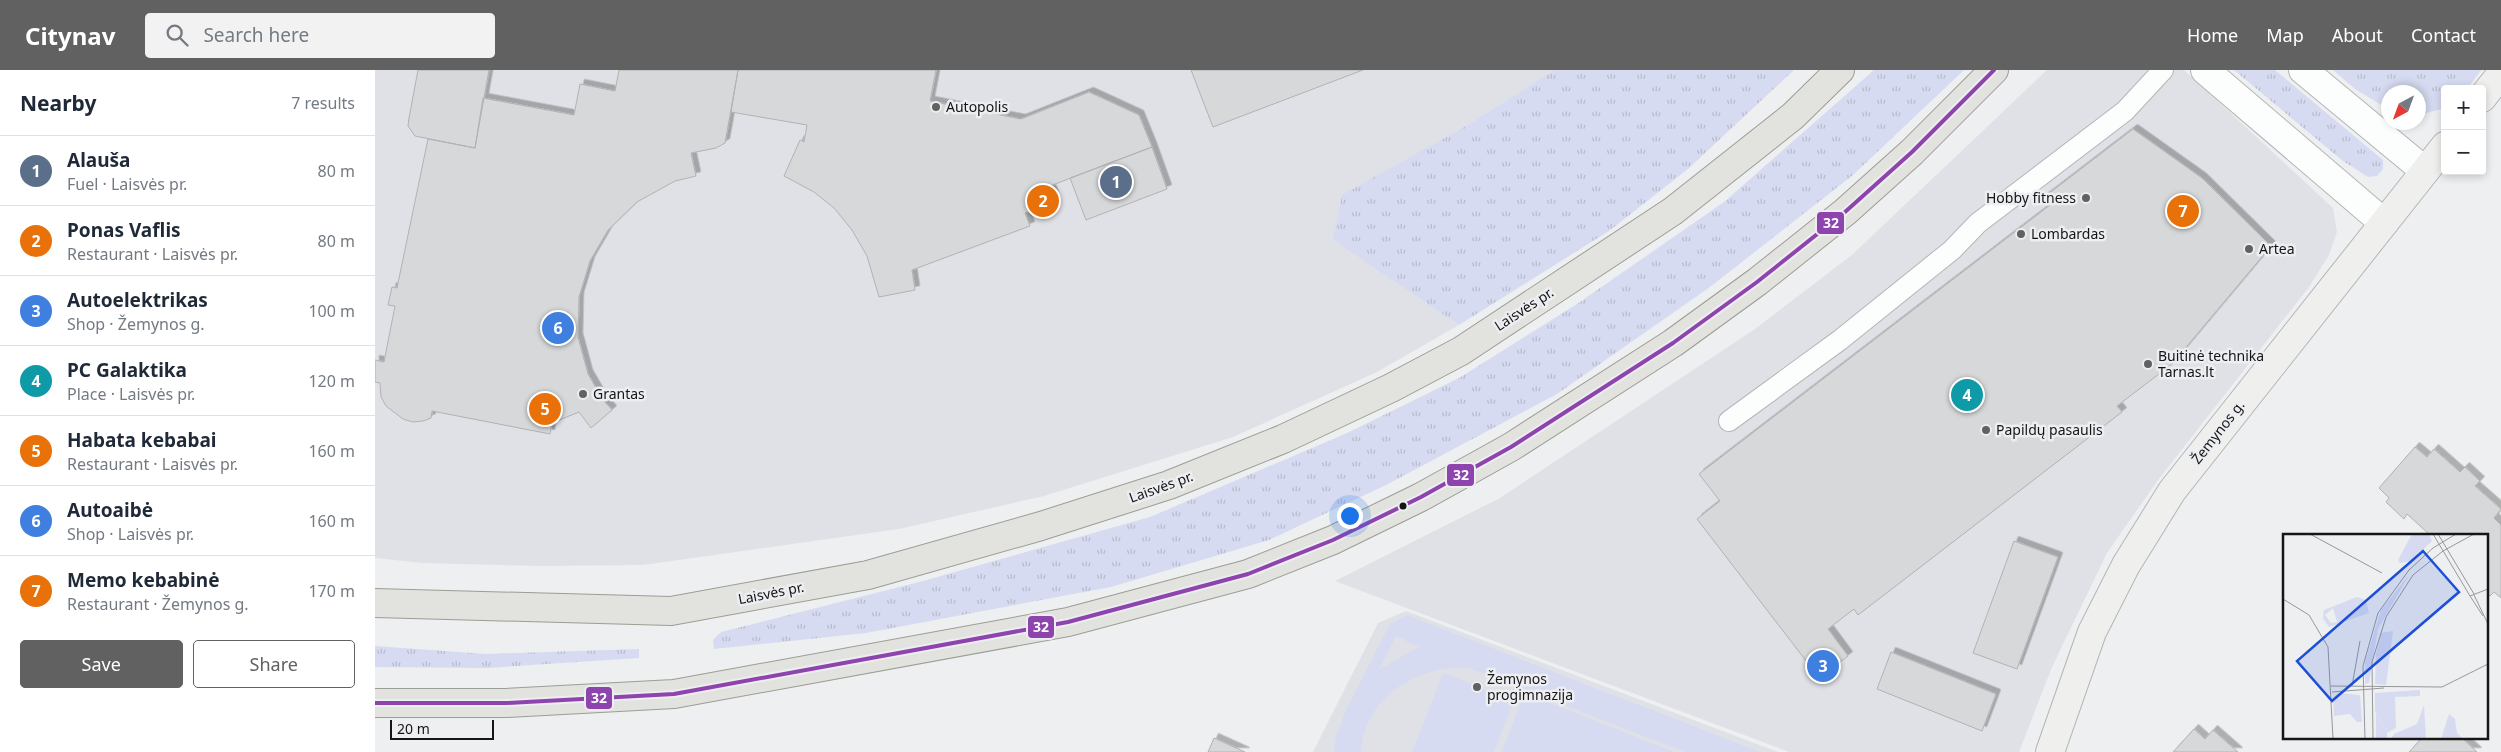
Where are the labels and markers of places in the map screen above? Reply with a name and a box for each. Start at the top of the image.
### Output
place label: Autopolis [946,97,1008,116]
marker: Autopolis [930,101,942,113]
pin: 1 [1100,163,1132,201]
pin: 2 [1027,182,1059,220]
place label: Hobby fitness [1986,188,2076,207]
marker: Hobby fitness [2080,192,2092,204]
pin: 7 [2167,192,2199,230]
place label: Lombardas [2031,224,2105,243]
marker: Lombardas [2015,228,2027,240]
place label: Artea [2259,239,2295,258]
marker: Artea [2243,243,2255,255]
pin: 6 [542,309,574,347]
place label: Buitinė technika Tarnas.lt [2158,346,2264,381]
marker: Buitinė technika Tarnas.lt [2142,358,2154,370]
pin: 4 [1951,376,1983,414]
place label: Grantas [593,384,645,403]
marker: Grantas [577,388,589,400]
pin: 5 [529,390,561,428]
place label: Papildų pasaulis [1996,420,2103,439]
marker: Papildų pasaulis [1980,424,1992,436]
unlabelled marker [1398,501,1408,511]
pin: 3 [1807,647,1839,685]
place label: Žemynos progimnazija [1487,669,1573,704]
marker: Žemynos progimnazija [1471,681,1483,693]

